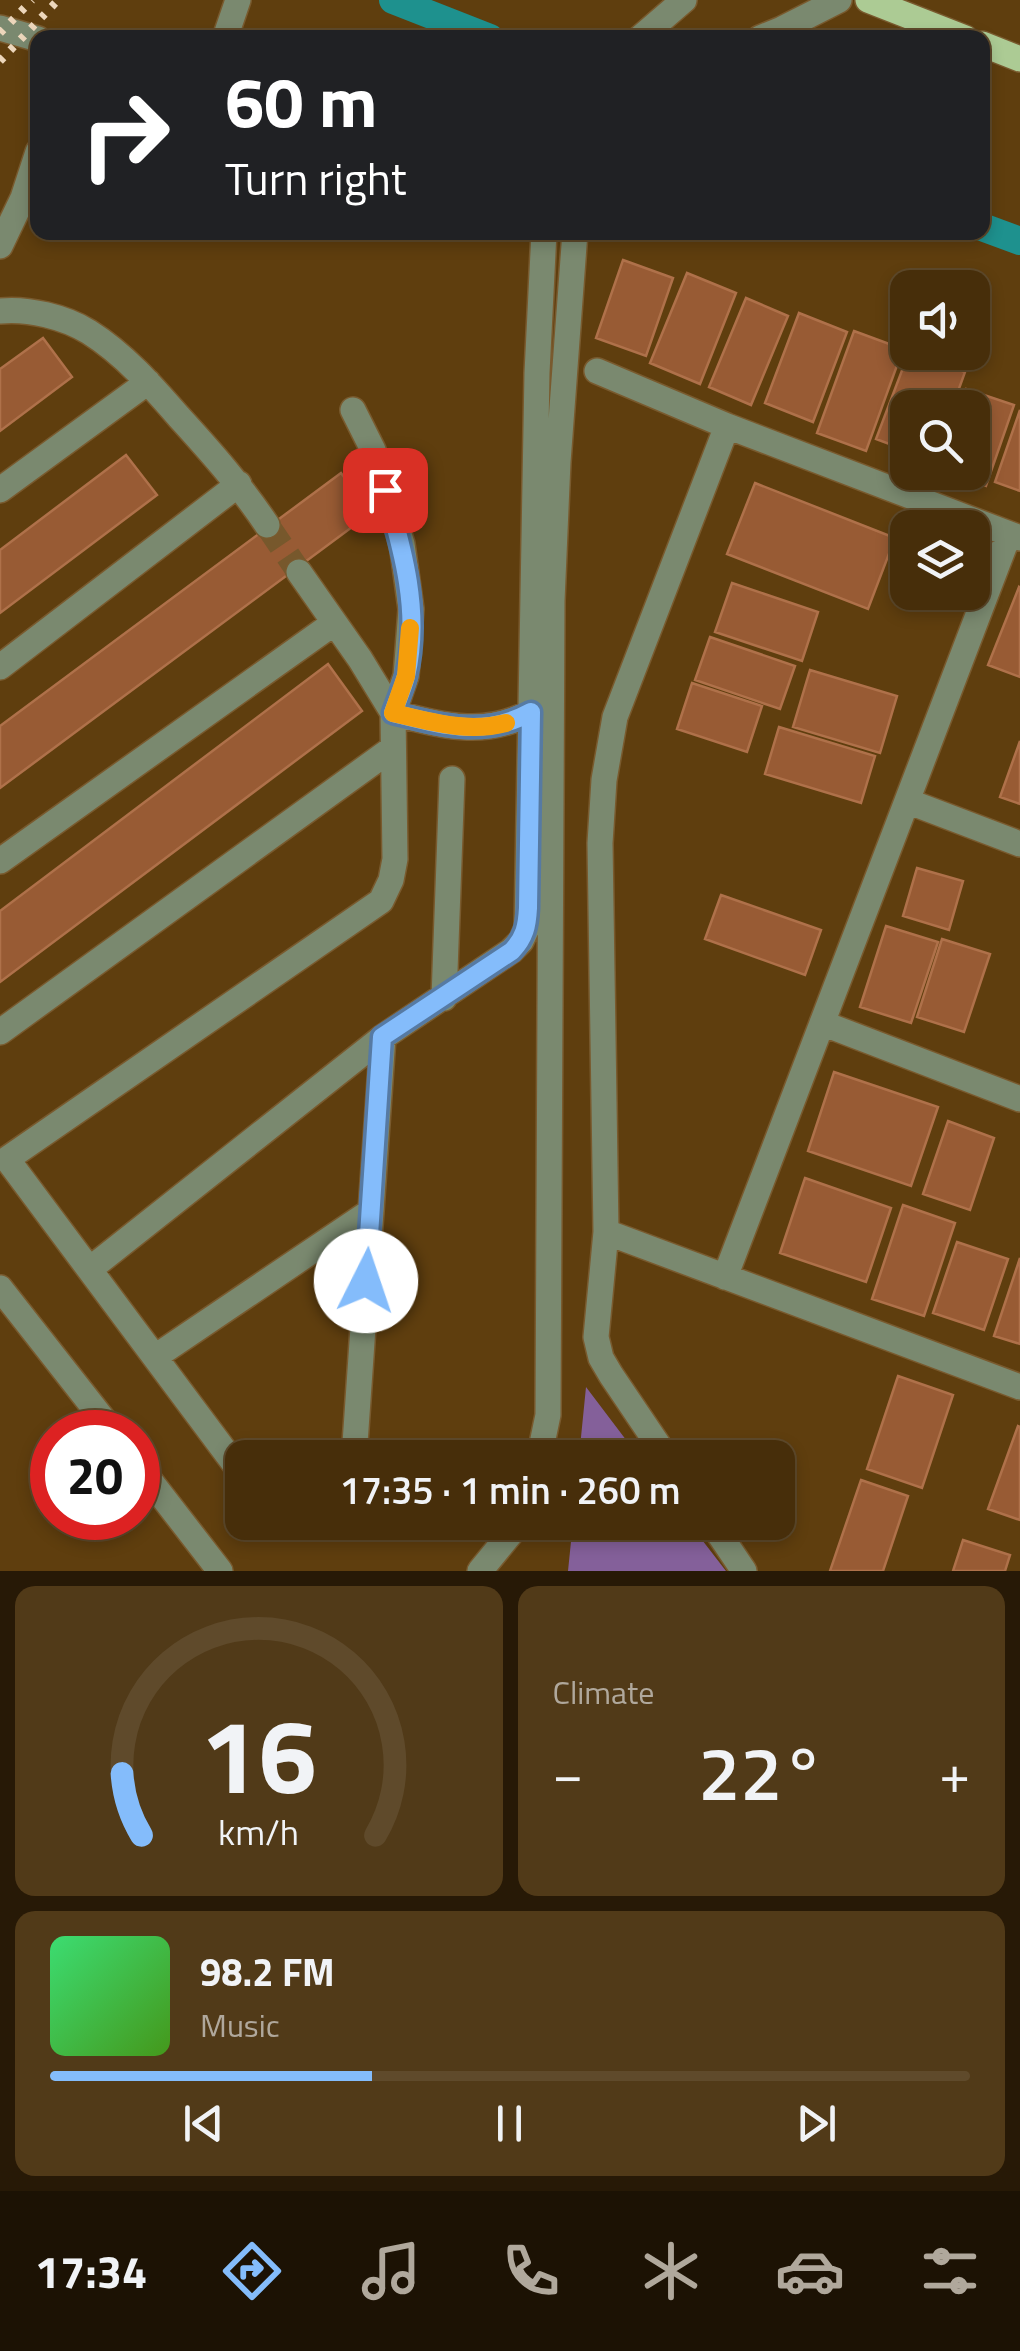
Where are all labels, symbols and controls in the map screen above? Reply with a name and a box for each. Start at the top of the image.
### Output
text: 60 m [225,48,378,154]
icon: right [60,70,190,200]
text: Turn right [225,144,407,212]
map controls [890,270,990,610]
button: sound [890,270,990,370]
button: search [890,390,990,490]
pin [343,448,428,533]
icon: arrive [358,463,413,518]
button: layers [890,510,990,610]
position arrow [314,1229,418,1333]
speed limit sign: 20 [30,1410,160,1540]
text: 17:35 · 1 min · 260 m [339,1461,681,1519]
text: Climate [553,1668,654,1716]
text: 16 [201,1675,317,1833]
text: 22° [698,1715,824,1829]
text: − [553,1731,583,1814]
text: + [939,1731,970,1814]
text: km/h [218,1804,299,1859]
text: 98.2 FM [200,1943,335,2001]
text: Music [200,2001,280,2049]
icon: previous [176,2096,231,2151]
icon: pause [482,2096,537,2151]
icon: next [789,2096,844,2151]
icon: directions [217,2236,287,2306]
icon: music [356,2236,426,2306]
icon: phone [496,2236,566,2306]
icon: climate [636,2236,706,2306]
icon: car [775,2236,845,2306]
icon: filters [915,2236,985,2306]
text: 17:34 [35,2237,147,2305]

